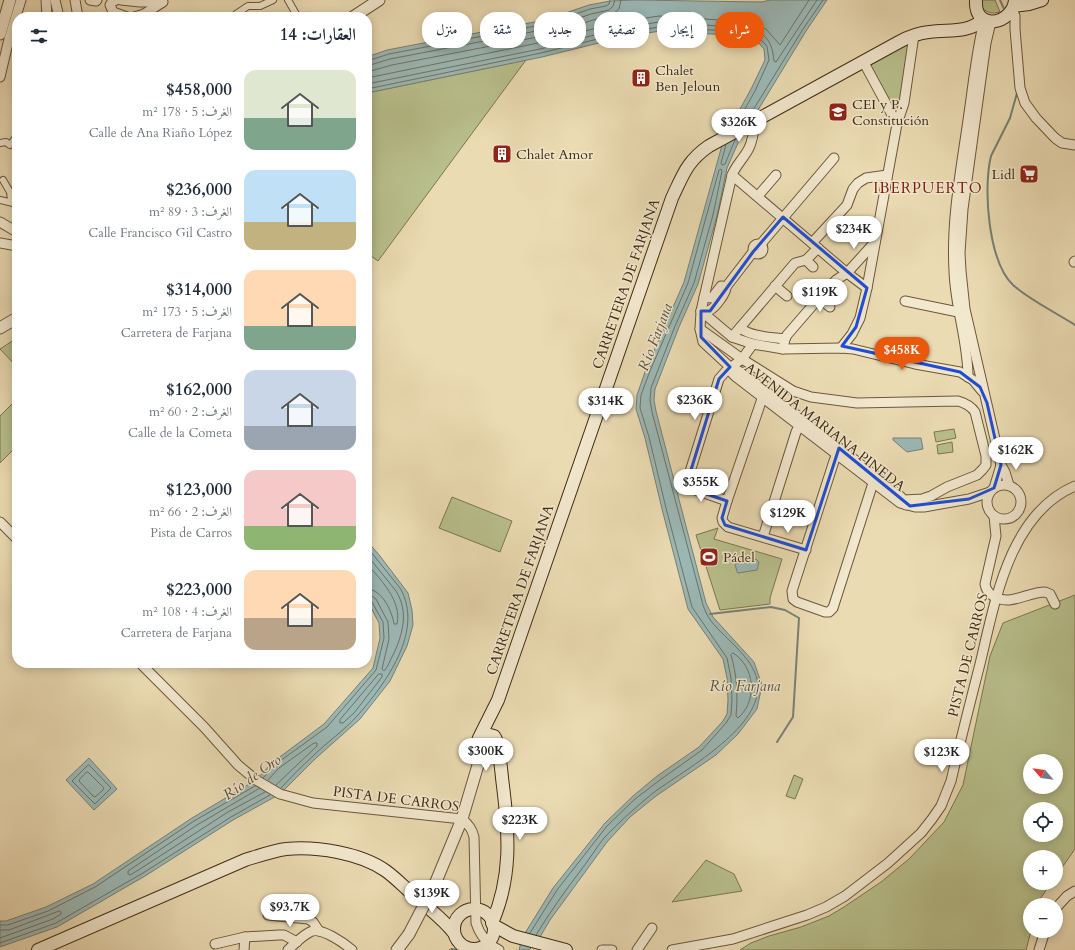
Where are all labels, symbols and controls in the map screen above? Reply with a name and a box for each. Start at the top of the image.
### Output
chip: منزل [422,12,472,48]
chip: شقة [480,12,526,48]
chip: جديد [534,12,586,48]
chip: تصفية [594,12,649,48]
chip: إيجار [657,12,707,48]
chip: شراء [715,12,764,48]
text: العقارات: 14 [280,23,356,46]
icon: filters [28,25,50,47]
place label: Chalet Ben Jeloun [655,61,720,96]
building icon: Chalet Ben Jeloun [630,67,652,89]
text: $458,000 [166,78,232,101]
icon: home [276,86,324,134]
place label: CEI y P. Constitución [852,95,929,130]
school or university icon: CEI y P. Constitución [827,101,849,123]
text: الغرف: 5 · 178 m² [142,103,232,121]
pin: $326K [711,109,767,143]
text: $326K [720,113,758,131]
text: Calle de Ana Riaño López [89,124,232,142]
building icon: Chalet Amor [491,143,513,165]
place label: Chalet Amor [516,145,594,164]
supermarket icon: Lidl [1018,163,1040,185]
place label: Lidl [992,165,1015,184]
text: $236,000 [166,178,232,201]
district label: IBERPUERTO [873,178,983,198]
icon: home [276,186,324,234]
street label: CARRETERA DE FARJANA [588,196,664,372]
text: الغرف: 3 · 89 m² [149,203,232,221]
pin: $234K [826,216,882,250]
text: $234K [835,220,873,238]
text: Calle Francisco Gil Castro [88,224,232,242]
text: $314,000 [166,278,232,301]
pin: $119K [792,279,848,313]
text: $119K [801,283,839,301]
icon: home [276,286,324,334]
water label: Río Farjana [633,300,677,374]
text: الغرف: 5 · 173 m² [142,303,232,321]
text: Carretera de Farjana [121,324,232,342]
pin: $458K [874,337,930,371]
text: $458K [883,341,921,359]
street label: AVENIDA MARIANA PINEDA [741,358,909,496]
text: $162,000 [166,378,232,401]
icon: home [276,386,324,434]
pin: $236K [667,387,723,421]
pin: $314K [578,388,634,422]
text: $236K [676,391,714,409]
text: $314K [587,392,625,410]
text: الغرف: 2 · 60 m² [149,403,232,421]
text: Calle de la Cometa [128,424,232,442]
pin: $162K [988,437,1044,471]
text: $162K [997,441,1035,459]
pin: $355K [673,469,729,503]
text: $355K [682,473,720,491]
text: $123,000 [166,478,232,501]
icon: home [276,486,324,534]
pin: $129K [760,500,816,534]
street label: CARRETERA DE FARJANA [482,502,558,678]
text: الغرف: 2 · 66 m² [149,503,232,521]
text: $129K [769,504,807,522]
text: Pista de Carros [150,524,232,542]
sports icon: Pádel [698,546,720,568]
place label: Pádel [723,548,755,567]
text: $223,000 [166,578,232,601]
icon: home [276,586,324,634]
street label: PISTA DE CARROS [943,591,993,719]
text: الغرف: 4 · 108 m² [142,603,232,621]
text: Carretera de Farjana [121,624,232,642]
water label: Río Farjana [710,676,781,696]
pin: $300K [458,738,514,772]
pin: $123K [914,739,970,773]
text: $300K [467,742,505,760]
text: $123K [923,743,961,761]
water label: Río de Oro [219,750,285,804]
north arrow [1023,754,1063,794]
map controls [1023,754,1063,938]
street label: PISTA DE CARROS [332,782,460,816]
button: locate [1023,802,1063,842]
pin: $223K [492,807,548,841]
text: $223K [501,811,539,829]
button: + [1023,850,1063,890]
pin: $139K [404,880,460,914]
text: $139K [413,884,451,902]
pin: $93.7K [257,894,323,928]
text: $93.7K [270,898,310,916]
button: − [1023,898,1063,938]

